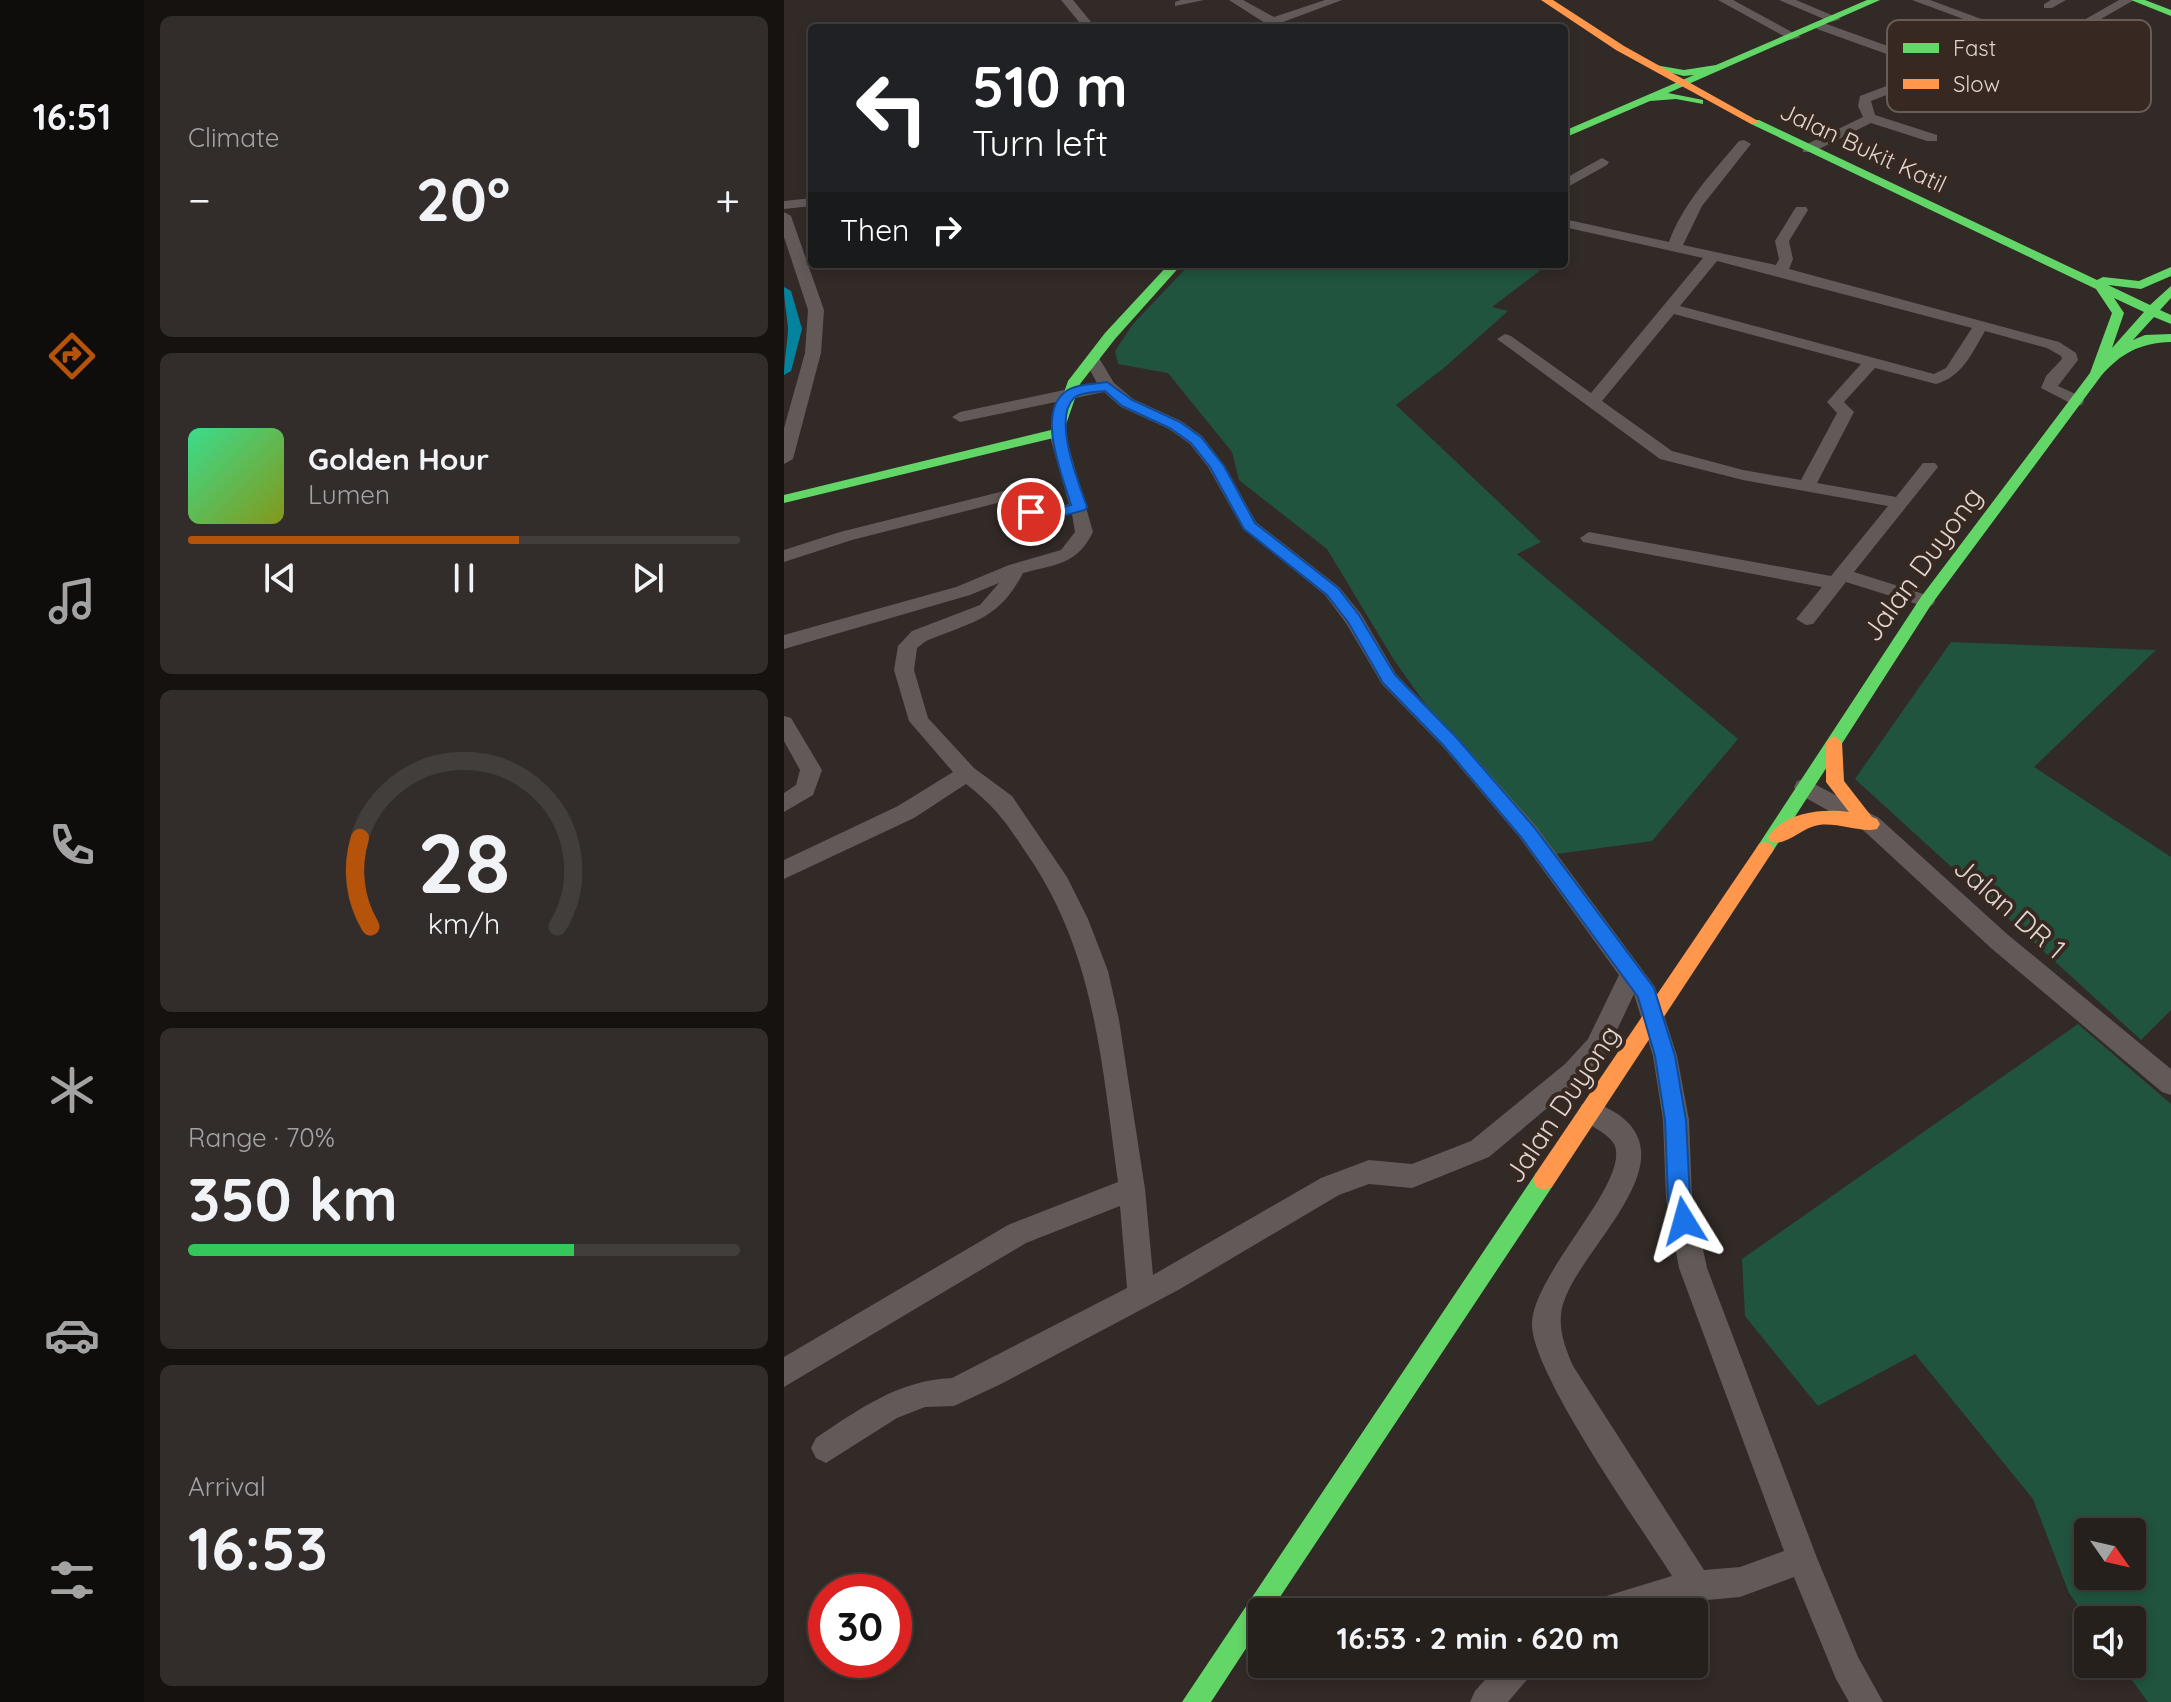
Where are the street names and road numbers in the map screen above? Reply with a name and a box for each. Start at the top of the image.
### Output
street label: Jalan Bukit Katil [1775,95,1951,199]
street label: Jalan Duyong [1854,480,1989,648]
street label: Jalan DR 1 [1947,849,2074,966]
street label: Jalan Duyong [1496,1018,1627,1189]

